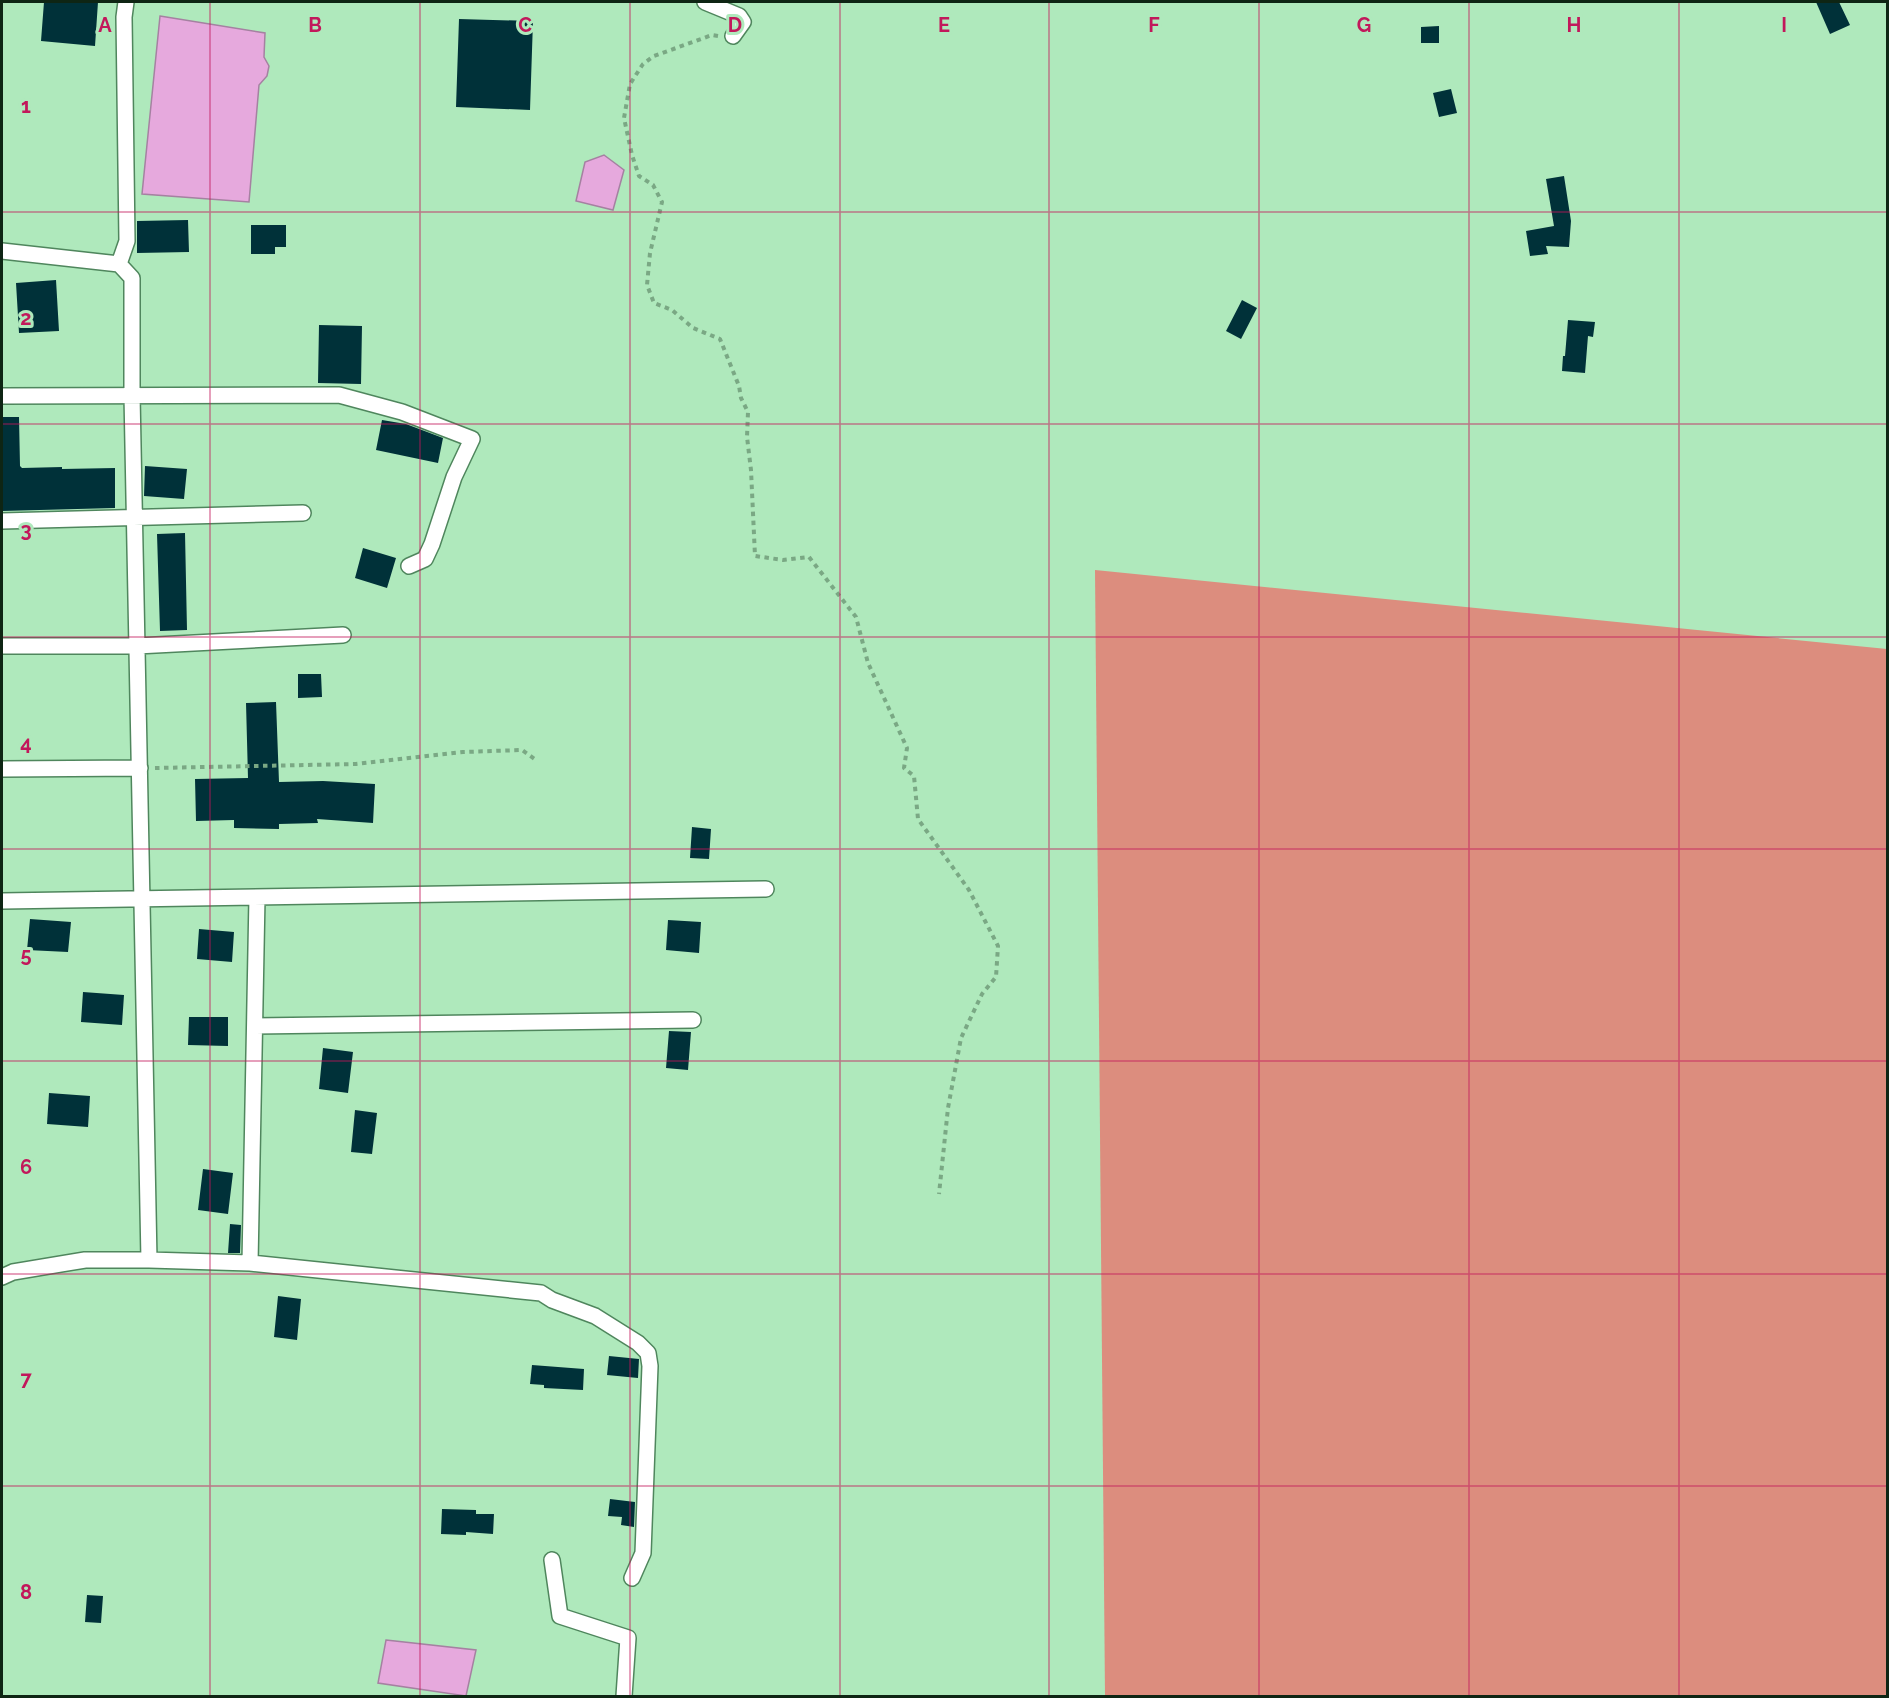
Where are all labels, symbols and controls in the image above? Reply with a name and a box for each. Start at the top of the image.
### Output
text: A [98,13,112,37]
text: B [308,13,322,37]
text: C [518,13,532,37]
text: D [728,13,742,37]
text: E [938,13,950,37]
text: F [1148,13,1160,37]
text: G [1357,13,1371,37]
text: H [1567,13,1581,37]
text: I [1781,13,1787,37]
text: 1 [21,94,31,118]
text: 2 [20,306,32,330]
text: 3 [20,518,32,542]
text: 4 [20,731,32,755]
text: 5 [20,943,32,967]
text: 6 [20,1155,32,1179]
text: 7 [20,1367,32,1391]
text: 8 [20,1580,32,1604]

